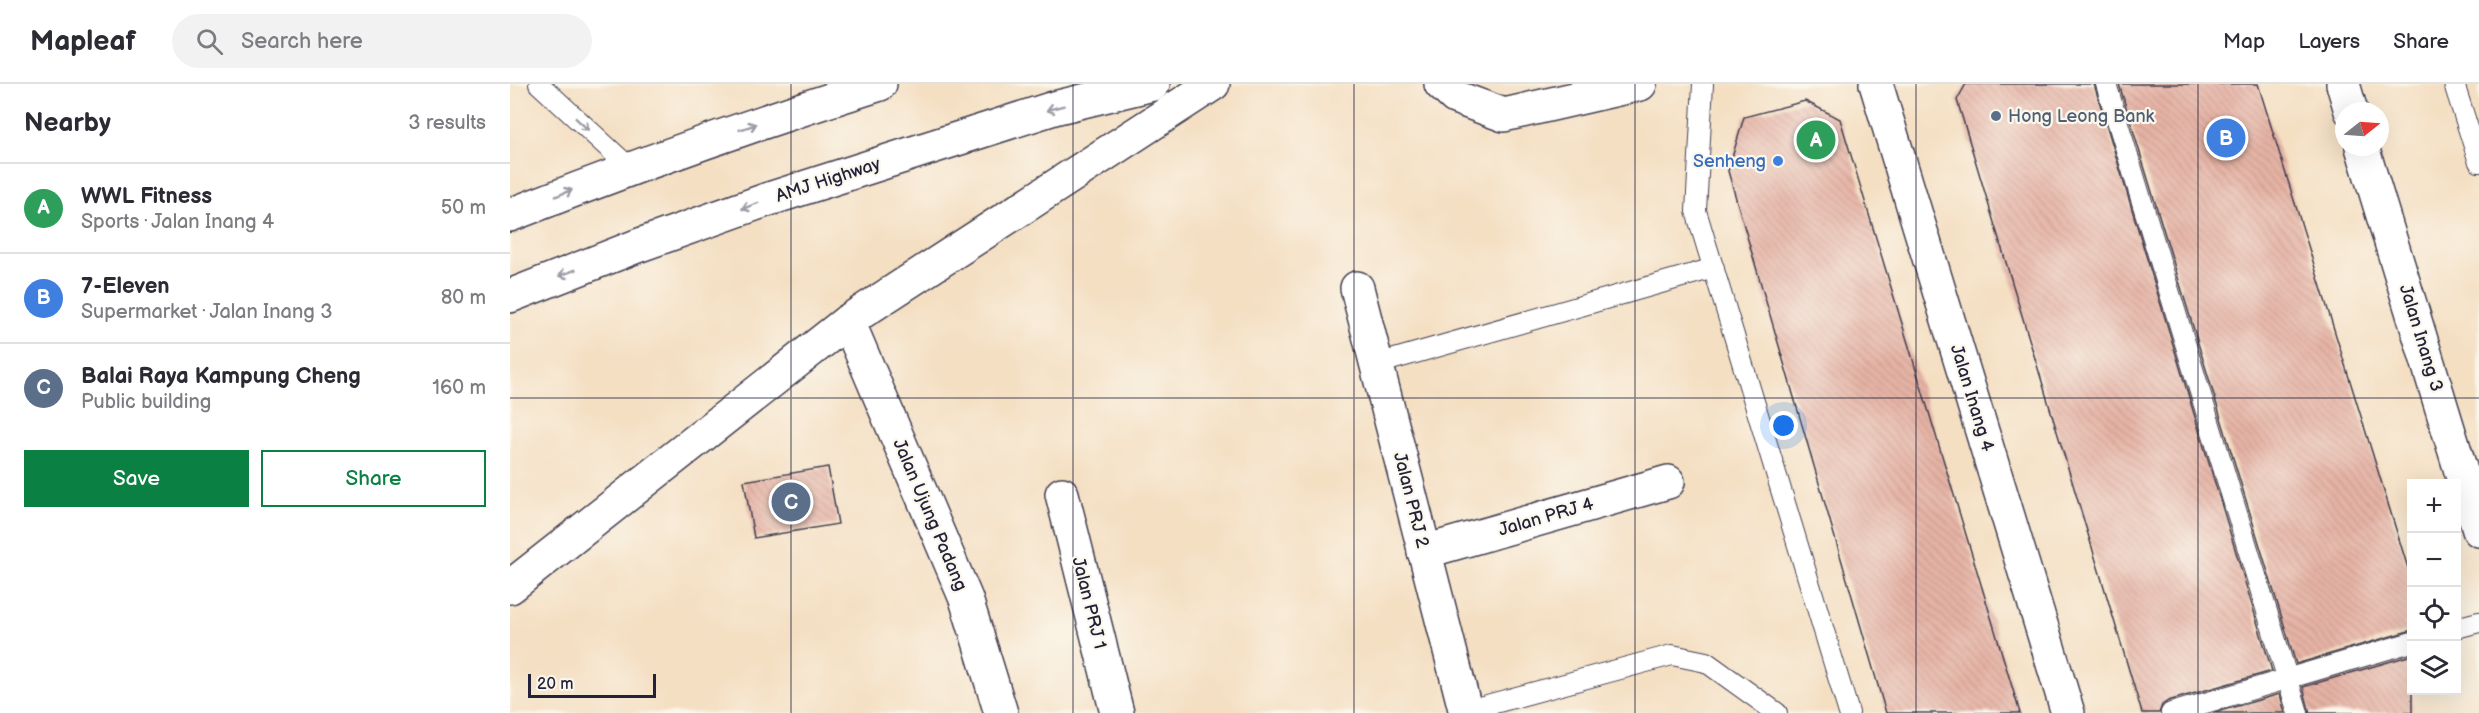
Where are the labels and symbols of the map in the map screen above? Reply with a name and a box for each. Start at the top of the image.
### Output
north arrow [2335,102,2389,156]
one-way arrow [1046,103,1065,114]
place label: Hong Leong Bank [2008,106,2155,127]
marker: Hong Leong Bank [1989,109,2003,123]
pin: B [2206,116,2246,160]
one-way arrow [575,117,590,131]
pin: A [1796,118,1836,162]
one-way arrow [738,120,757,131]
place label: Senheng [1693,151,1766,172]
street label: AMJ Highway [773,153,884,207]
marker: Senheng [1771,154,1785,168]
one-way arrow [555,187,573,198]
one-way arrow [741,201,759,212]
one-way arrow [558,269,576,280]
street label: Jalan Inang 3 [2395,282,2447,394]
street label: Jalan Inang 4 [1946,342,1998,454]
your location [1769,411,1798,440]
street label: Jalan Ujung Padang [888,436,972,594]
street label: Jalan PRJ 2 [1389,450,1433,550]
pin: C [772,480,810,524]
street label: Jalan PRJ 4 [1496,493,1596,541]
street label: Jalan PRJ 1 [1067,555,1111,651]
scale bar [528,671,656,698]

